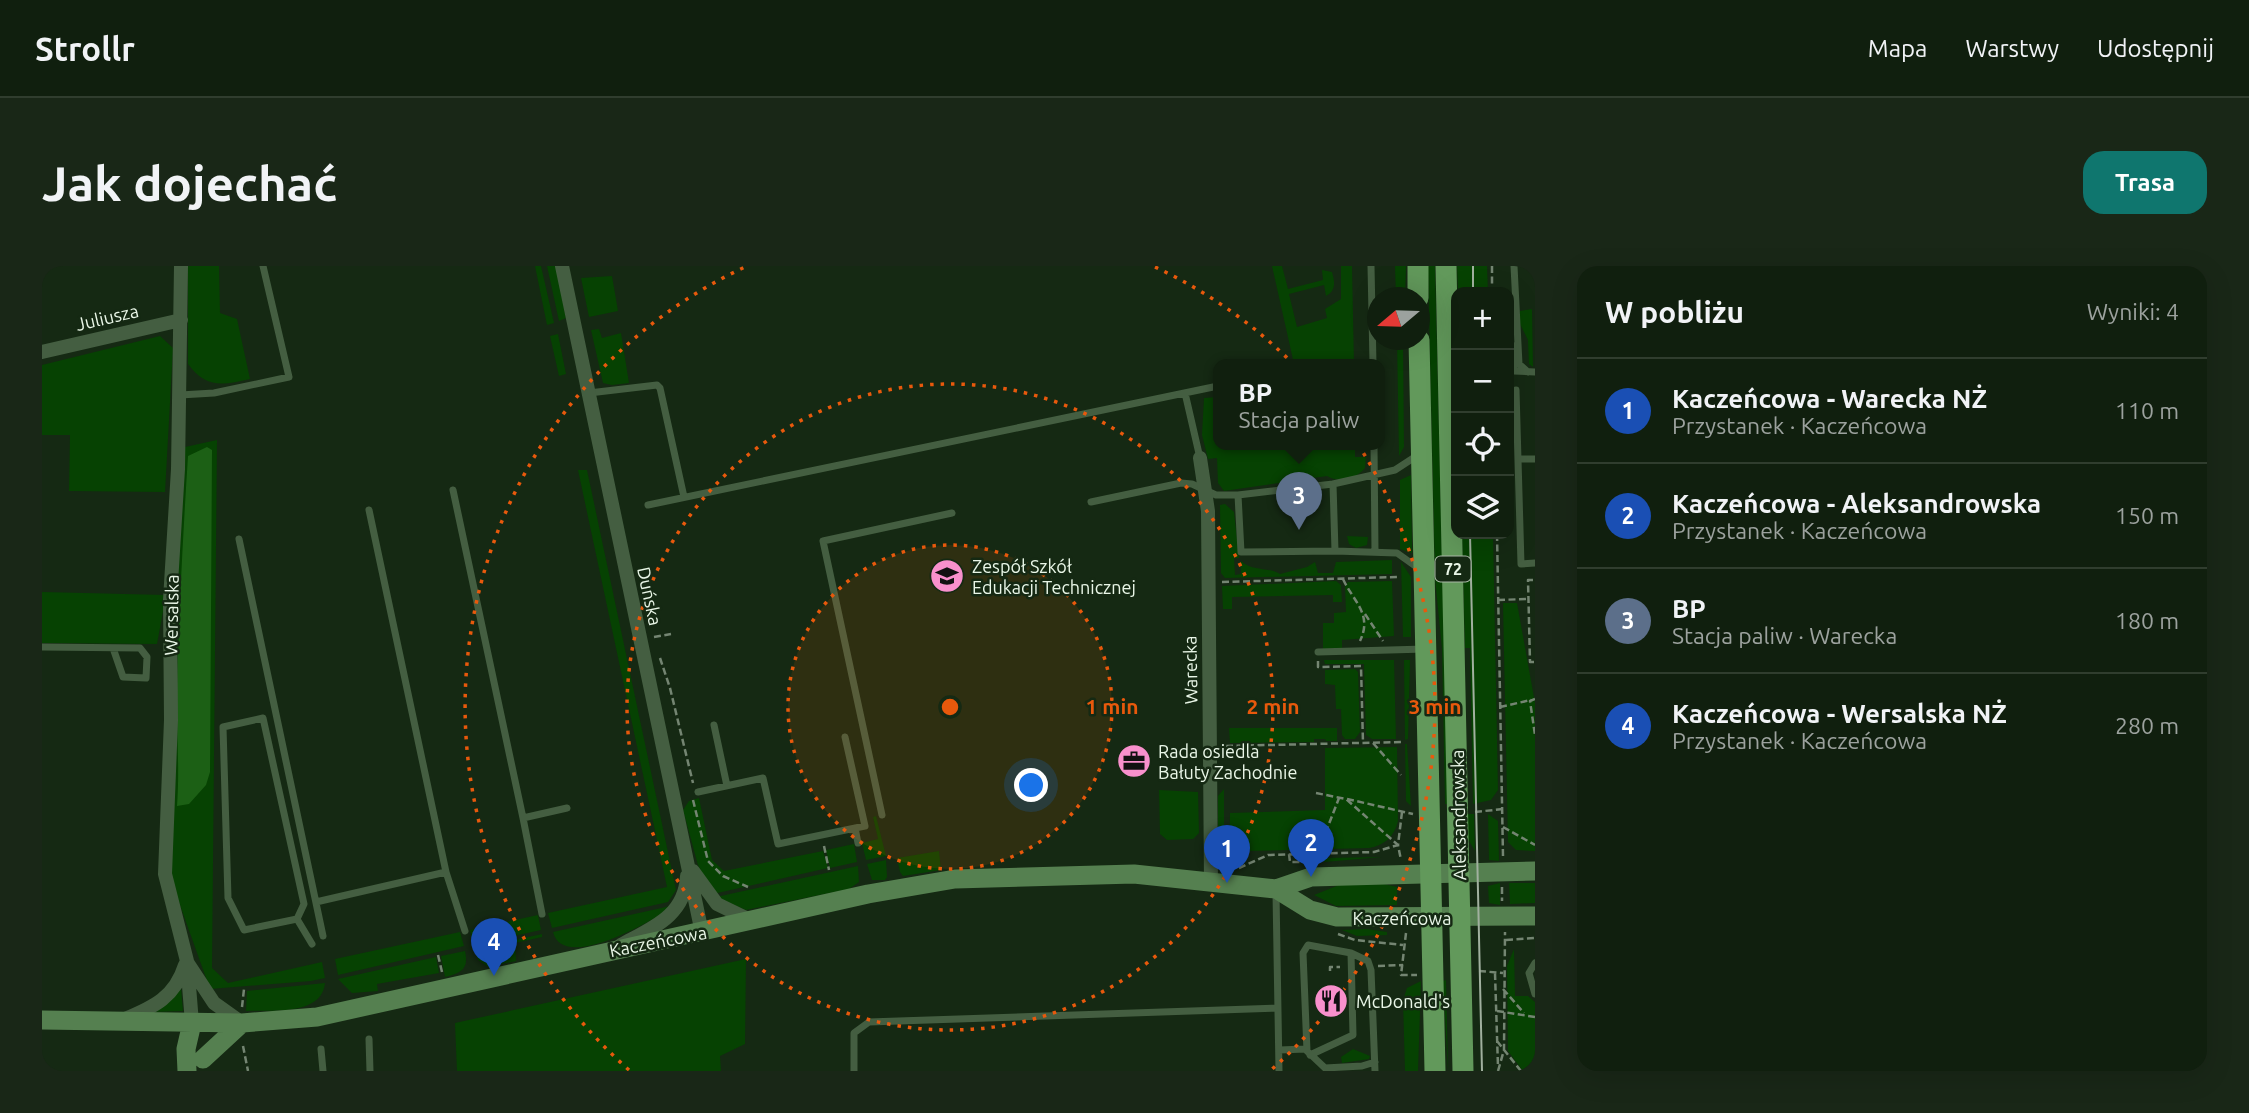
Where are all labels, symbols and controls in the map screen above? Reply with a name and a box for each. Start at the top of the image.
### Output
text: Strollr [35,30,135,67]
text: Mapa [1868,35,1927,62]
text: Warstwy [1965,35,2059,62]
text: Udostępnij [2097,35,2214,62]
button: Trasa [2083,151,2207,214]
text: Jak dojechać [42,155,337,210]
north arrow [1367,287,1430,350]
map controls [1451,287,1514,539]
button: + [1451,287,1514,350]
text: W pobliżu [1605,295,1744,329]
text: Wyniki: 4 [2087,299,2179,324]
street label: Juliusza [74,300,140,334]
button: − [1451,350,1514,413]
popup [1213,359,1385,450]
text: BP [1239,378,1272,407]
text: Kaczeńcowa - Warecka NŻ [1672,384,1987,413]
text: 1 [1622,398,1634,423]
text: 110 m [2115,398,2179,423]
text: Stacja paliw [1239,407,1359,432]
button: locate [1451,413,1514,476]
text: Przystanek · Kaczeńcowa [1672,413,1927,438]
pin: 3 [1276,472,1322,530]
button: layers [1451,476,1514,539]
text: Kaczeńcowa - Aleksandrowska [1672,489,2041,518]
text: 2 [1622,503,1634,528]
text: 150 m [2115,503,2179,528]
text: Przystanek · Kaczeńcowa [1672,518,1927,543]
place label: Zespół Szkół Edukacji Technicznej [972,556,1136,597]
road number: 72 [1436,556,1470,582]
school or university icon: Zespół Szkół Edukacji Technicznej [928,557,966,595]
street label: Duńska [634,565,666,627]
street label: Wersalska [160,574,182,656]
text: BP [1672,594,1706,623]
text: 3 [1622,608,1634,633]
text: 180 m [2115,608,2179,633]
text: Stacja paliw · Warecka [1672,623,1897,648]
street label: Warecka [1179,635,1201,705]
text: 1 min [1085,694,1139,718]
text: 2 min [1246,694,1300,718]
text: 3 min [1408,694,1462,718]
centre of rings [938,695,962,719]
text: Kaczeńcowa - Wersalska NŻ [1672,699,2007,728]
text: 4 [1622,713,1634,738]
text: 280 m [2115,713,2179,738]
text: Przystanek · Kaczeńcowa [1672,728,1927,753]
place label: Rada osiedla Bałuty Zachodnie [1158,741,1297,782]
office icon: Rada osiedla Bałuty Zachodnie [1115,742,1153,780]
street label: Aleksandrowska [1447,749,1469,881]
your location [1014,768,1048,802]
pin: 2 [1288,819,1334,877]
pin: 1 [1204,825,1250,883]
street label: Kaczeńcowa [1353,908,1451,928]
pin: 4 [471,918,517,976]
street label: Kaczeńcowa [608,922,708,960]
restaurant icon: McDonald's [1312,982,1350,1020]
place label: McDonald's [1356,991,1450,1011]

